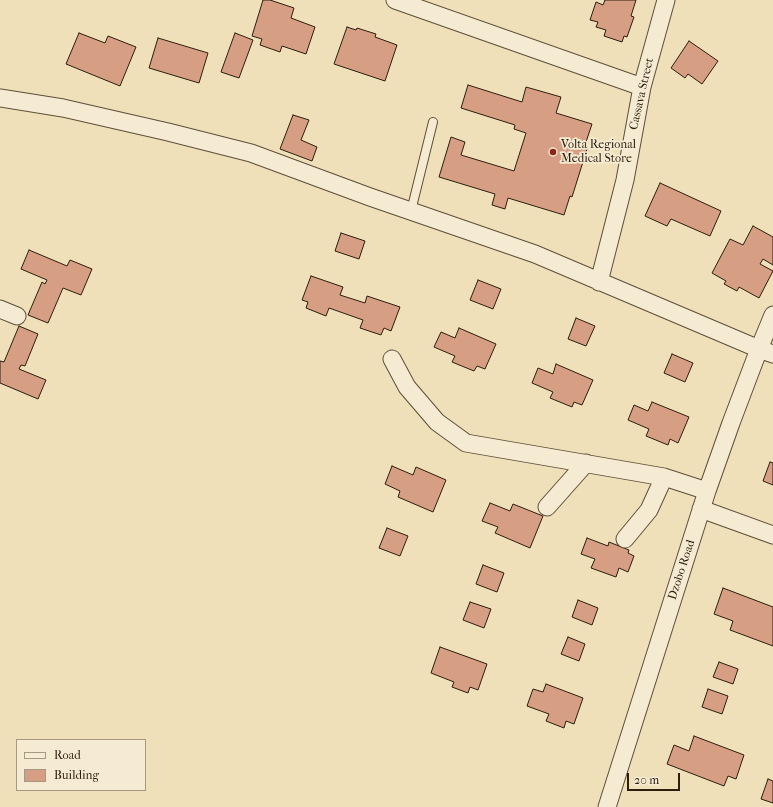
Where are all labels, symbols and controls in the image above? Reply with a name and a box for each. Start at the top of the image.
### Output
street label: Cassava Street [627,57,657,131]
place label: Volta Regional Medical Store [561,138,636,166]
marker: Volta Regional Medical Store [548,147,558,157]
street label: Dzobo Road [666,538,698,602]
legend [16,739,146,791]
text: Road [54,748,81,762]
scale bar [629,765,682,791]
text: Building [54,768,99,782]
text: 20 m [634,773,659,787]

